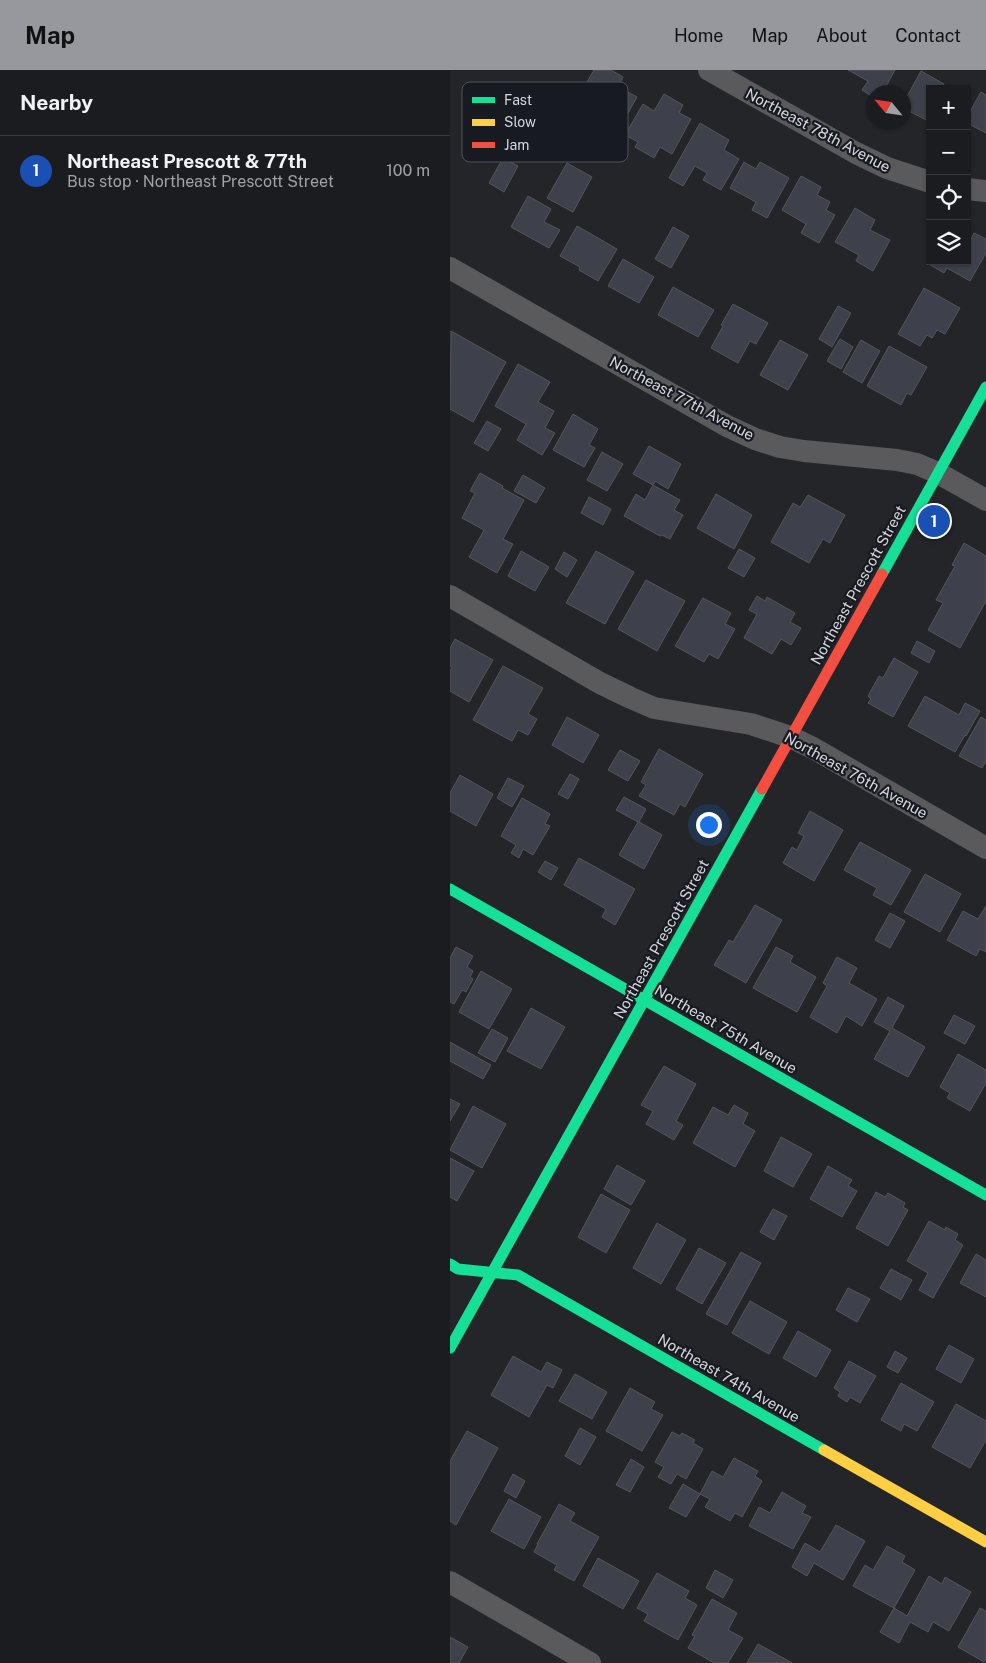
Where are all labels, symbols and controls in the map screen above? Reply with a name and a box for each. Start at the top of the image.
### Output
text: Map [25,21,75,49]
text: Home [674,25,724,46]
text: Map [752,25,788,46]
text: About [816,25,867,46]
text: Contact [895,25,961,46]
legend [462,82,628,162]
street label: Northeast 78th Avenue [743,85,893,175]
north arrow [866,85,911,130]
map controls [926,85,971,265]
button: + [926,85,971,130]
text: Nearby [20,90,93,115]
text: Fast [504,92,532,108]
text: Slow [504,114,536,130]
button: − [926,130,971,175]
text: Jam [504,137,529,153]
text: Northeast Prescott & 77th [67,150,307,172]
text: 1 [33,161,39,180]
text: 100 m [386,161,430,180]
text: Bus stop · Northeast Prescott Street [67,172,334,191]
button: locate [926,175,971,220]
button: layers [926,220,971,265]
street label: Northeast 77th Avenue [607,353,757,443]
street label: Northeast Prescott Street [807,502,909,668]
pin: 1 [918,502,950,540]
street label: Northeast 76th Avenue [781,729,931,821]
your location [696,812,722,838]
street label: Northeast Prescott Street [610,856,712,1022]
street label: Northeast 75th Avenue [652,981,800,1077]
street label: Northeast 74th Avenue [655,1330,803,1426]

